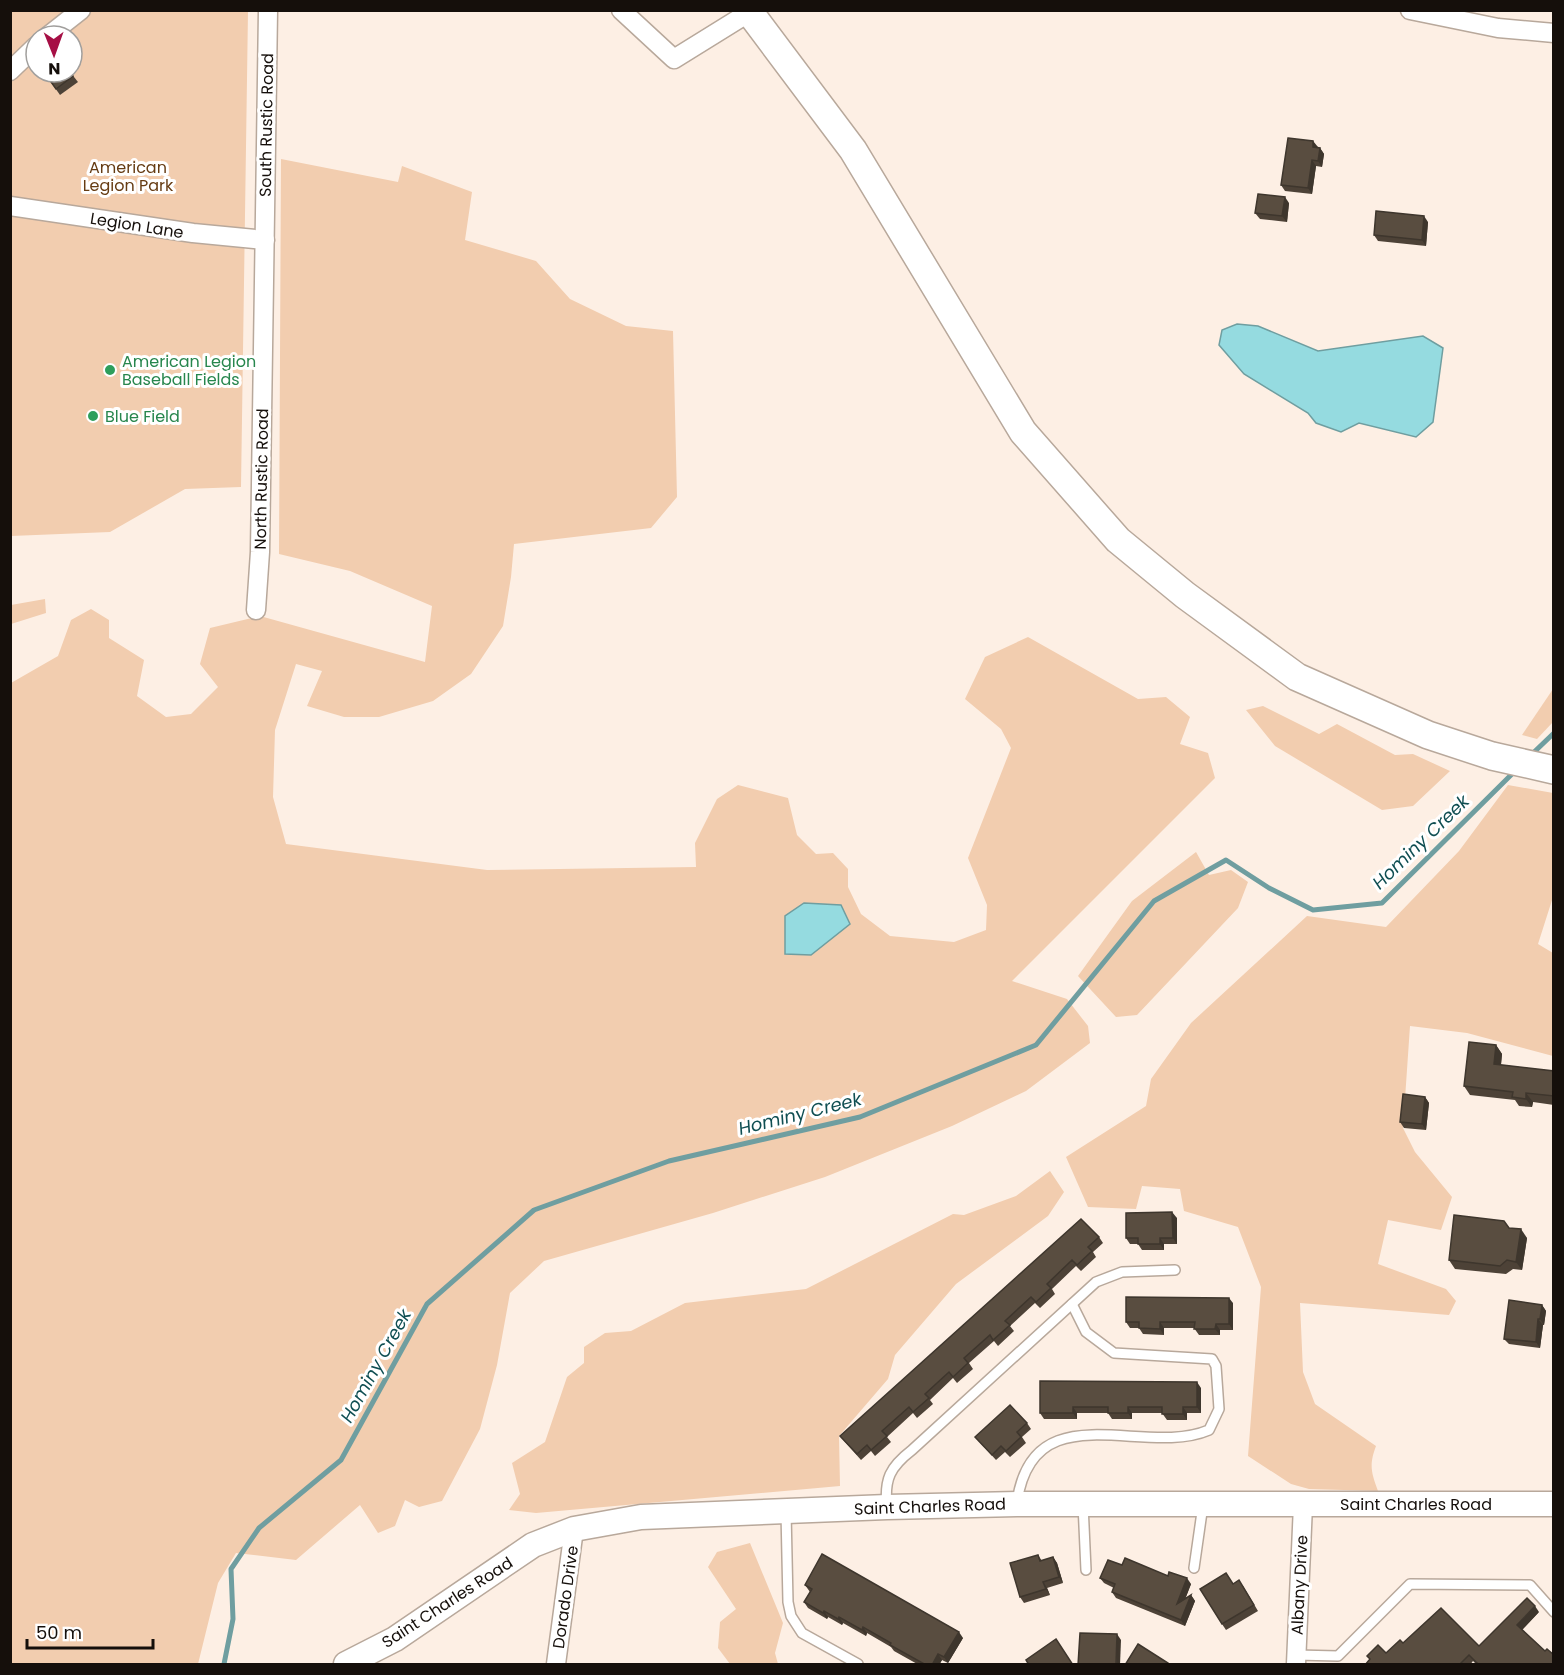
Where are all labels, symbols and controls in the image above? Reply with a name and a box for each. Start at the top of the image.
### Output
north arrow [24,24,84,84]
street label: South Rustic Road [254,53,279,197]
text: N [48,57,60,80]
park label: American Legion Park [83,156,174,197]
street label: Legion Lane [89,207,185,244]
place label: American Legion Baseball Fields [122,350,256,391]
marker: American Legion Baseball Fields [103,363,117,377]
place label: Blue Field [105,405,180,428]
street label: North Rustic Road [249,408,274,550]
marker: Blue Field [86,409,100,423]
water label: Hominy Creek [1367,788,1475,894]
water label: Hominy Creek [736,1086,865,1141]
water label: Hominy Creek [334,1304,417,1427]
street label: Saint Charles Road [854,1492,1006,1521]
street label: Saint Charles Road [1340,1493,1492,1516]
street label: Albany Drive [1285,1534,1314,1636]
street label: Dorado Drive [547,1544,584,1650]
street label: Saint Charles Road [377,1551,517,1653]
scale bar [27,1612,153,1650]
text: 50 m [36,1620,82,1645]

